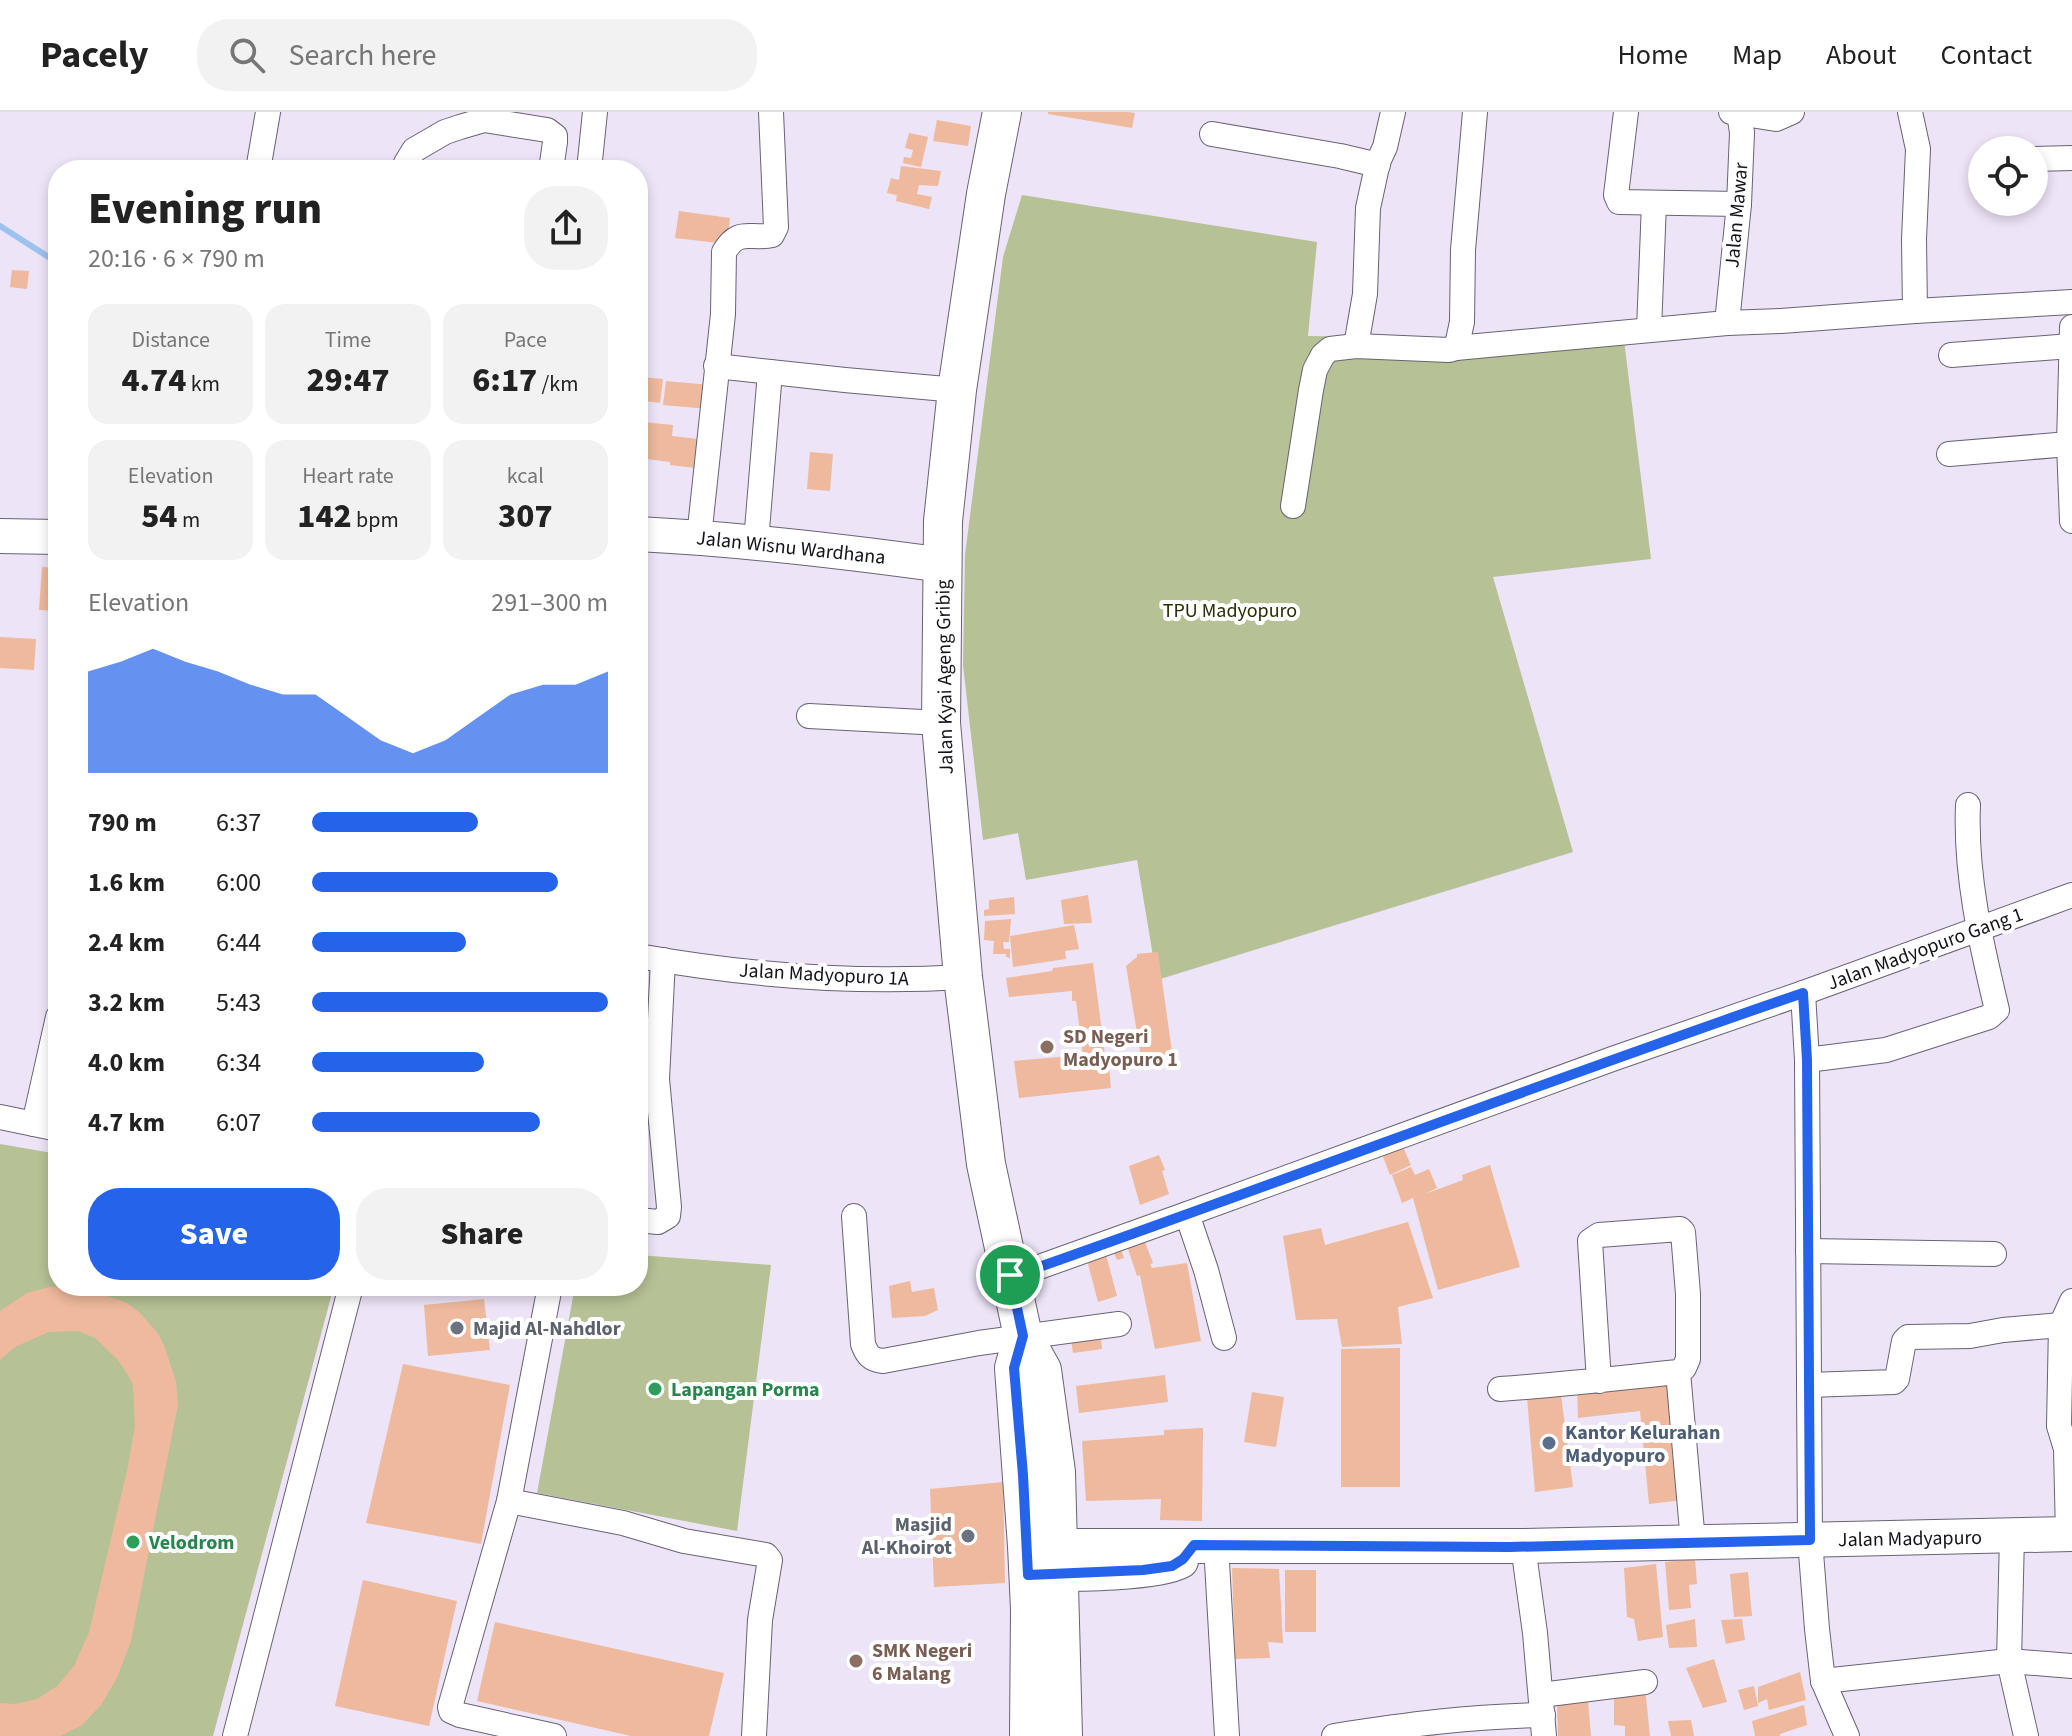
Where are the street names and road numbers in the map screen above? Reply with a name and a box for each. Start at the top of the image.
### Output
street label: Jalan Mawar [1718,161,1756,269]
street label: Jalan Wisnu Wardhana [695,524,887,572]
street label: Jalan Kyai Ageng Gribig [929,579,961,775]
street label: Jalan Madyopuro Gang 1 [1824,900,2027,997]
street label: Jalan Madyopuro 1A [738,957,910,993]
street label: Jalan Madyapuro [1838,1524,1982,1554]

